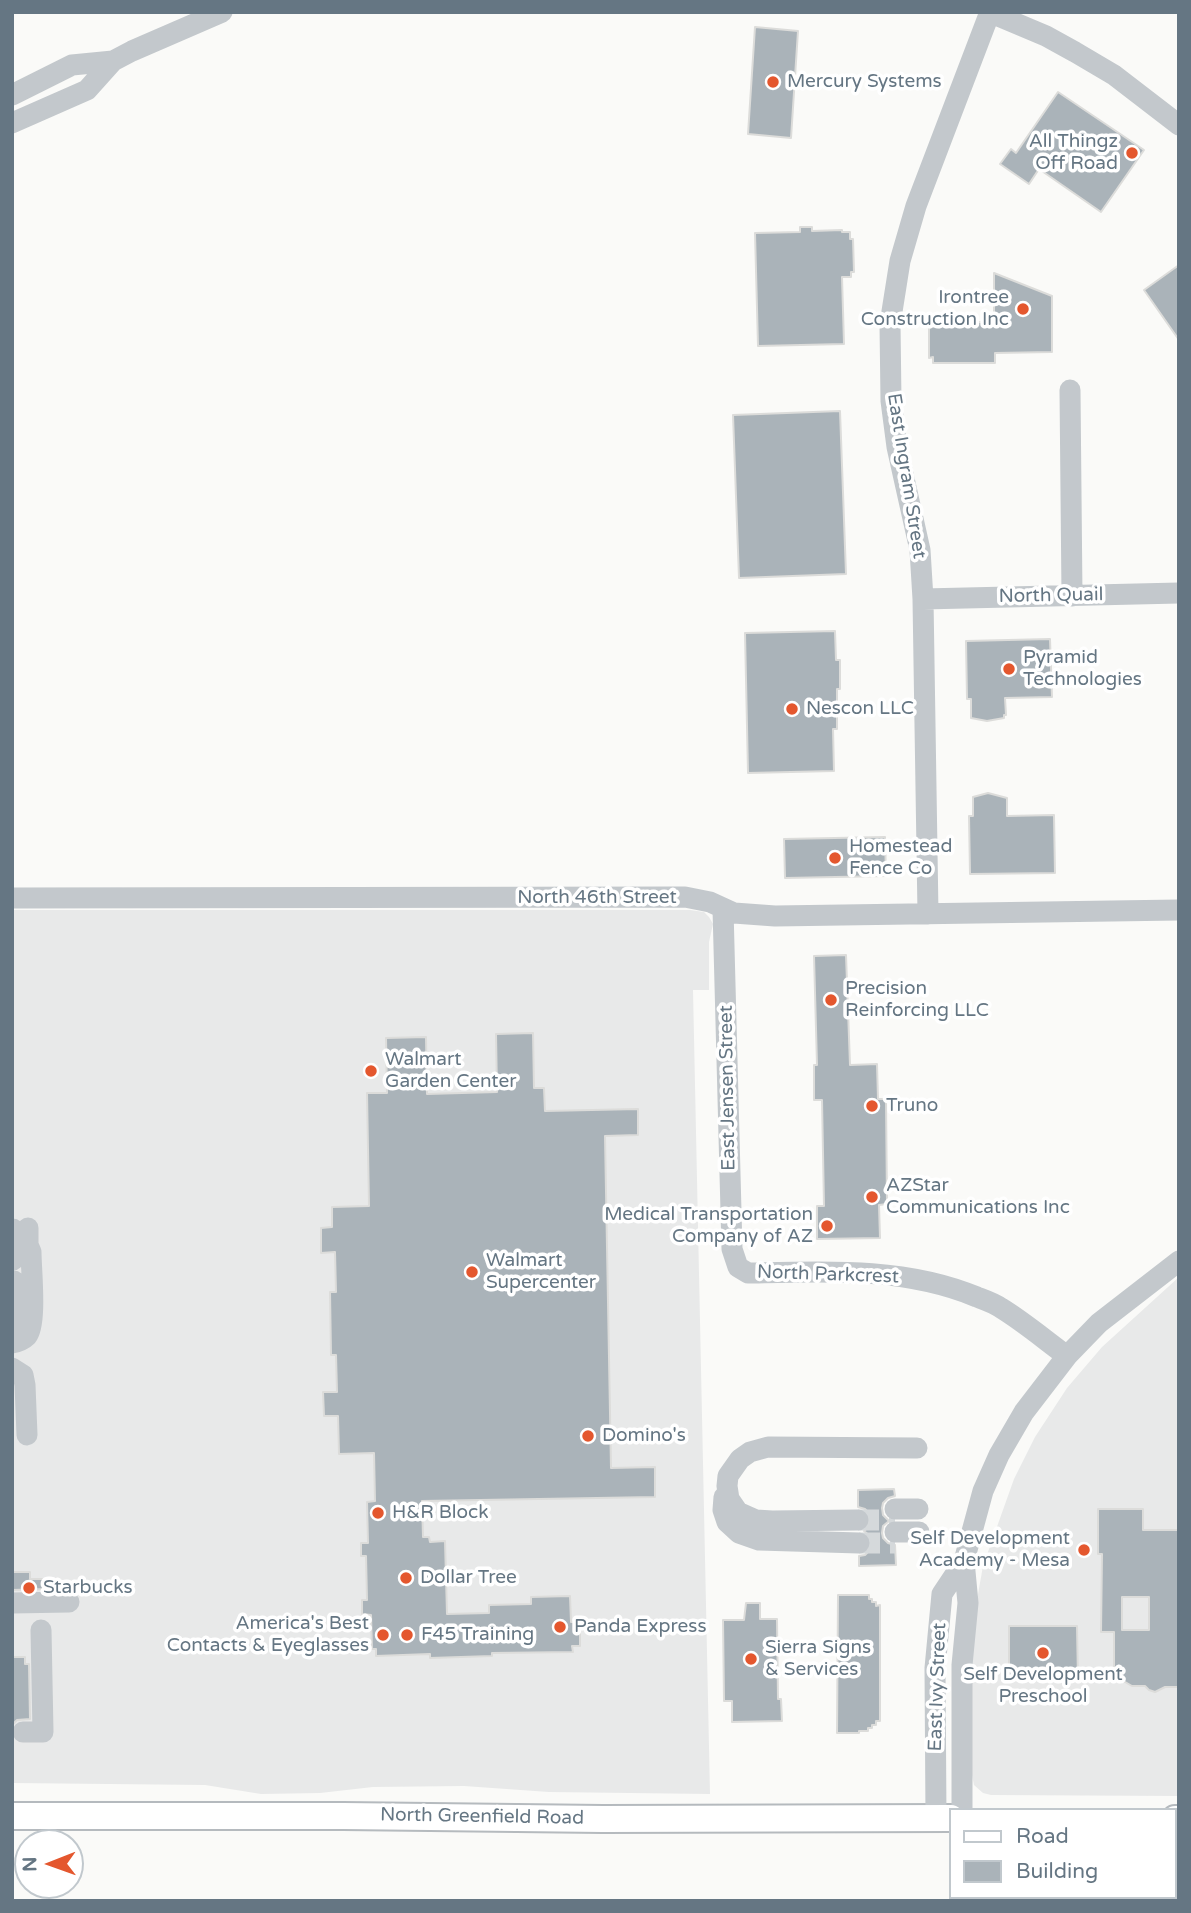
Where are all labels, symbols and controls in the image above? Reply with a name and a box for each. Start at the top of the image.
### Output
place label: Mercury Systems [787,71,942,93]
marker: Mercury Systems [765,74,781,90]
place label: All Thingz Off Road [1029,131,1118,175]
marker: All Thingz Off Road [1124,145,1140,161]
place label: Irontree Construction Inc [861,287,1009,331]
marker: Irontree Construction Inc [1015,301,1031,317]
street label: East Ingram Street [882,392,930,560]
street label: North Quail [999,584,1103,608]
place label: Pyramid Technologies [1023,647,1142,691]
marker: Pyramid Technologies [1001,661,1017,677]
place label: Nescon LLC [806,698,914,720]
marker: Nescon LLC [784,701,800,717]
place label: Homestead Fence Co [849,836,952,880]
marker: Homestead Fence Co [827,850,843,866]
street label: North 46th Street [517,887,677,909]
place label: Precision Reinforcing LLC [845,978,989,1022]
marker: Precision Reinforcing LLC [823,992,839,1008]
street label: East Jensen Street [715,1005,741,1171]
place label: Walmart Garden Center [385,1049,516,1093]
marker: Walmart Garden Center [363,1063,379,1079]
place label: Truno [886,1095,938,1117]
marker: Truno [864,1098,880,1114]
place label: AZStar Communications Inc [886,1175,1070,1219]
marker: AZStar Communications Inc [864,1189,880,1205]
place label: Medical Transportation Company of AZ [604,1204,813,1248]
marker: Medical Transportation Company of AZ [819,1218,835,1234]
place label: Walmart Supercenter [486,1250,596,1294]
street label: North Parkcrest [757,1261,899,1289]
marker: Walmart Supercenter [464,1264,480,1280]
place label: Domino's [602,1425,686,1447]
marker: Domino's [580,1428,596,1444]
place label: H&R Block [392,1502,489,1524]
marker: H&R Block [370,1505,386,1521]
place label: Self Development Academy - Mesa [910,1528,1070,1572]
marker: Self Development Academy - Mesa [1076,1542,1092,1558]
place label: Dollar Tree [420,1567,517,1589]
marker: Dollar Tree [398,1570,414,1586]
place label: Starbucks [43,1577,133,1599]
marker: Starbucks [21,1580,37,1596]
place label: America's Best Contacts & Eyeglasses [167,1613,369,1657]
place label: Panda Express [574,1616,707,1638]
marker: Panda Express [552,1619,568,1635]
street label: East Ivy Street [924,1622,952,1752]
place label: F45 Training [421,1624,534,1646]
marker: America's Best Contacts & Eyeglasses [375,1627,391,1643]
marker: F45 Training [399,1627,415,1643]
place label: Sierra Signs & Services [765,1637,871,1681]
marker: Self Development Preschool [1035,1645,1051,1661]
marker: Sierra Signs & Services [743,1651,759,1667]
place label: Self Development Preschool [963,1664,1123,1708]
street label: North Greenfield Road [380,1804,584,1830]
legend [950,1808,1177,1899]
text: Road [1016,1824,1069,1849]
north arrow [14,1829,84,1899]
text: N [19,1857,41,1872]
text: Building [1016,1859,1098,1884]

